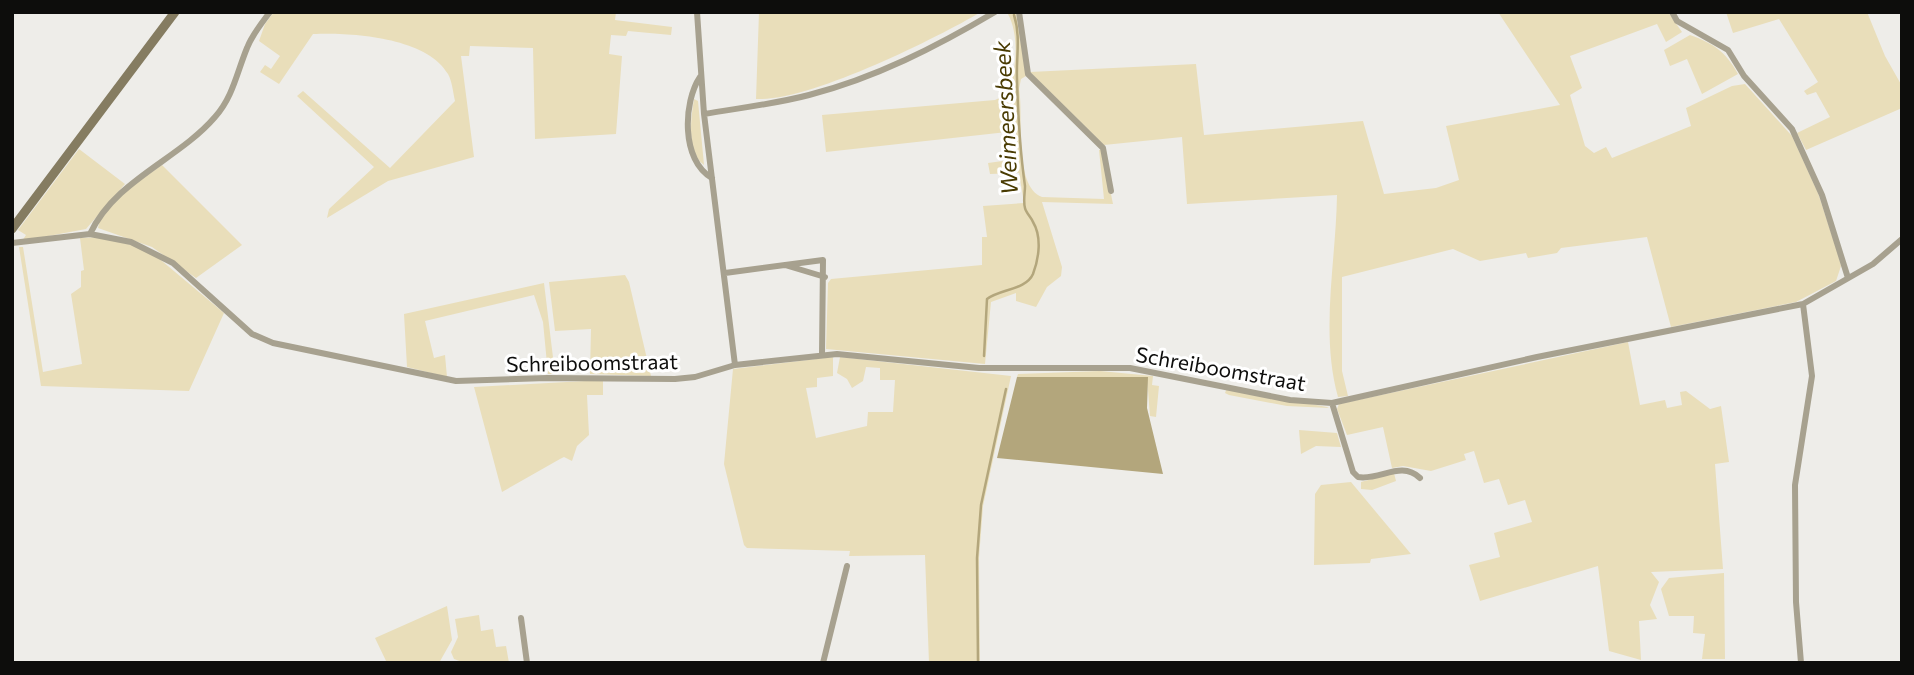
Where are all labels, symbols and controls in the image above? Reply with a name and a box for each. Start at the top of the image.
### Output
water label: Weimeersbeek [987,40,1023,196]
street label: Schreiboomstraat [1134,341,1308,395]
street label: Schreiboomstraat [506,348,678,376]

